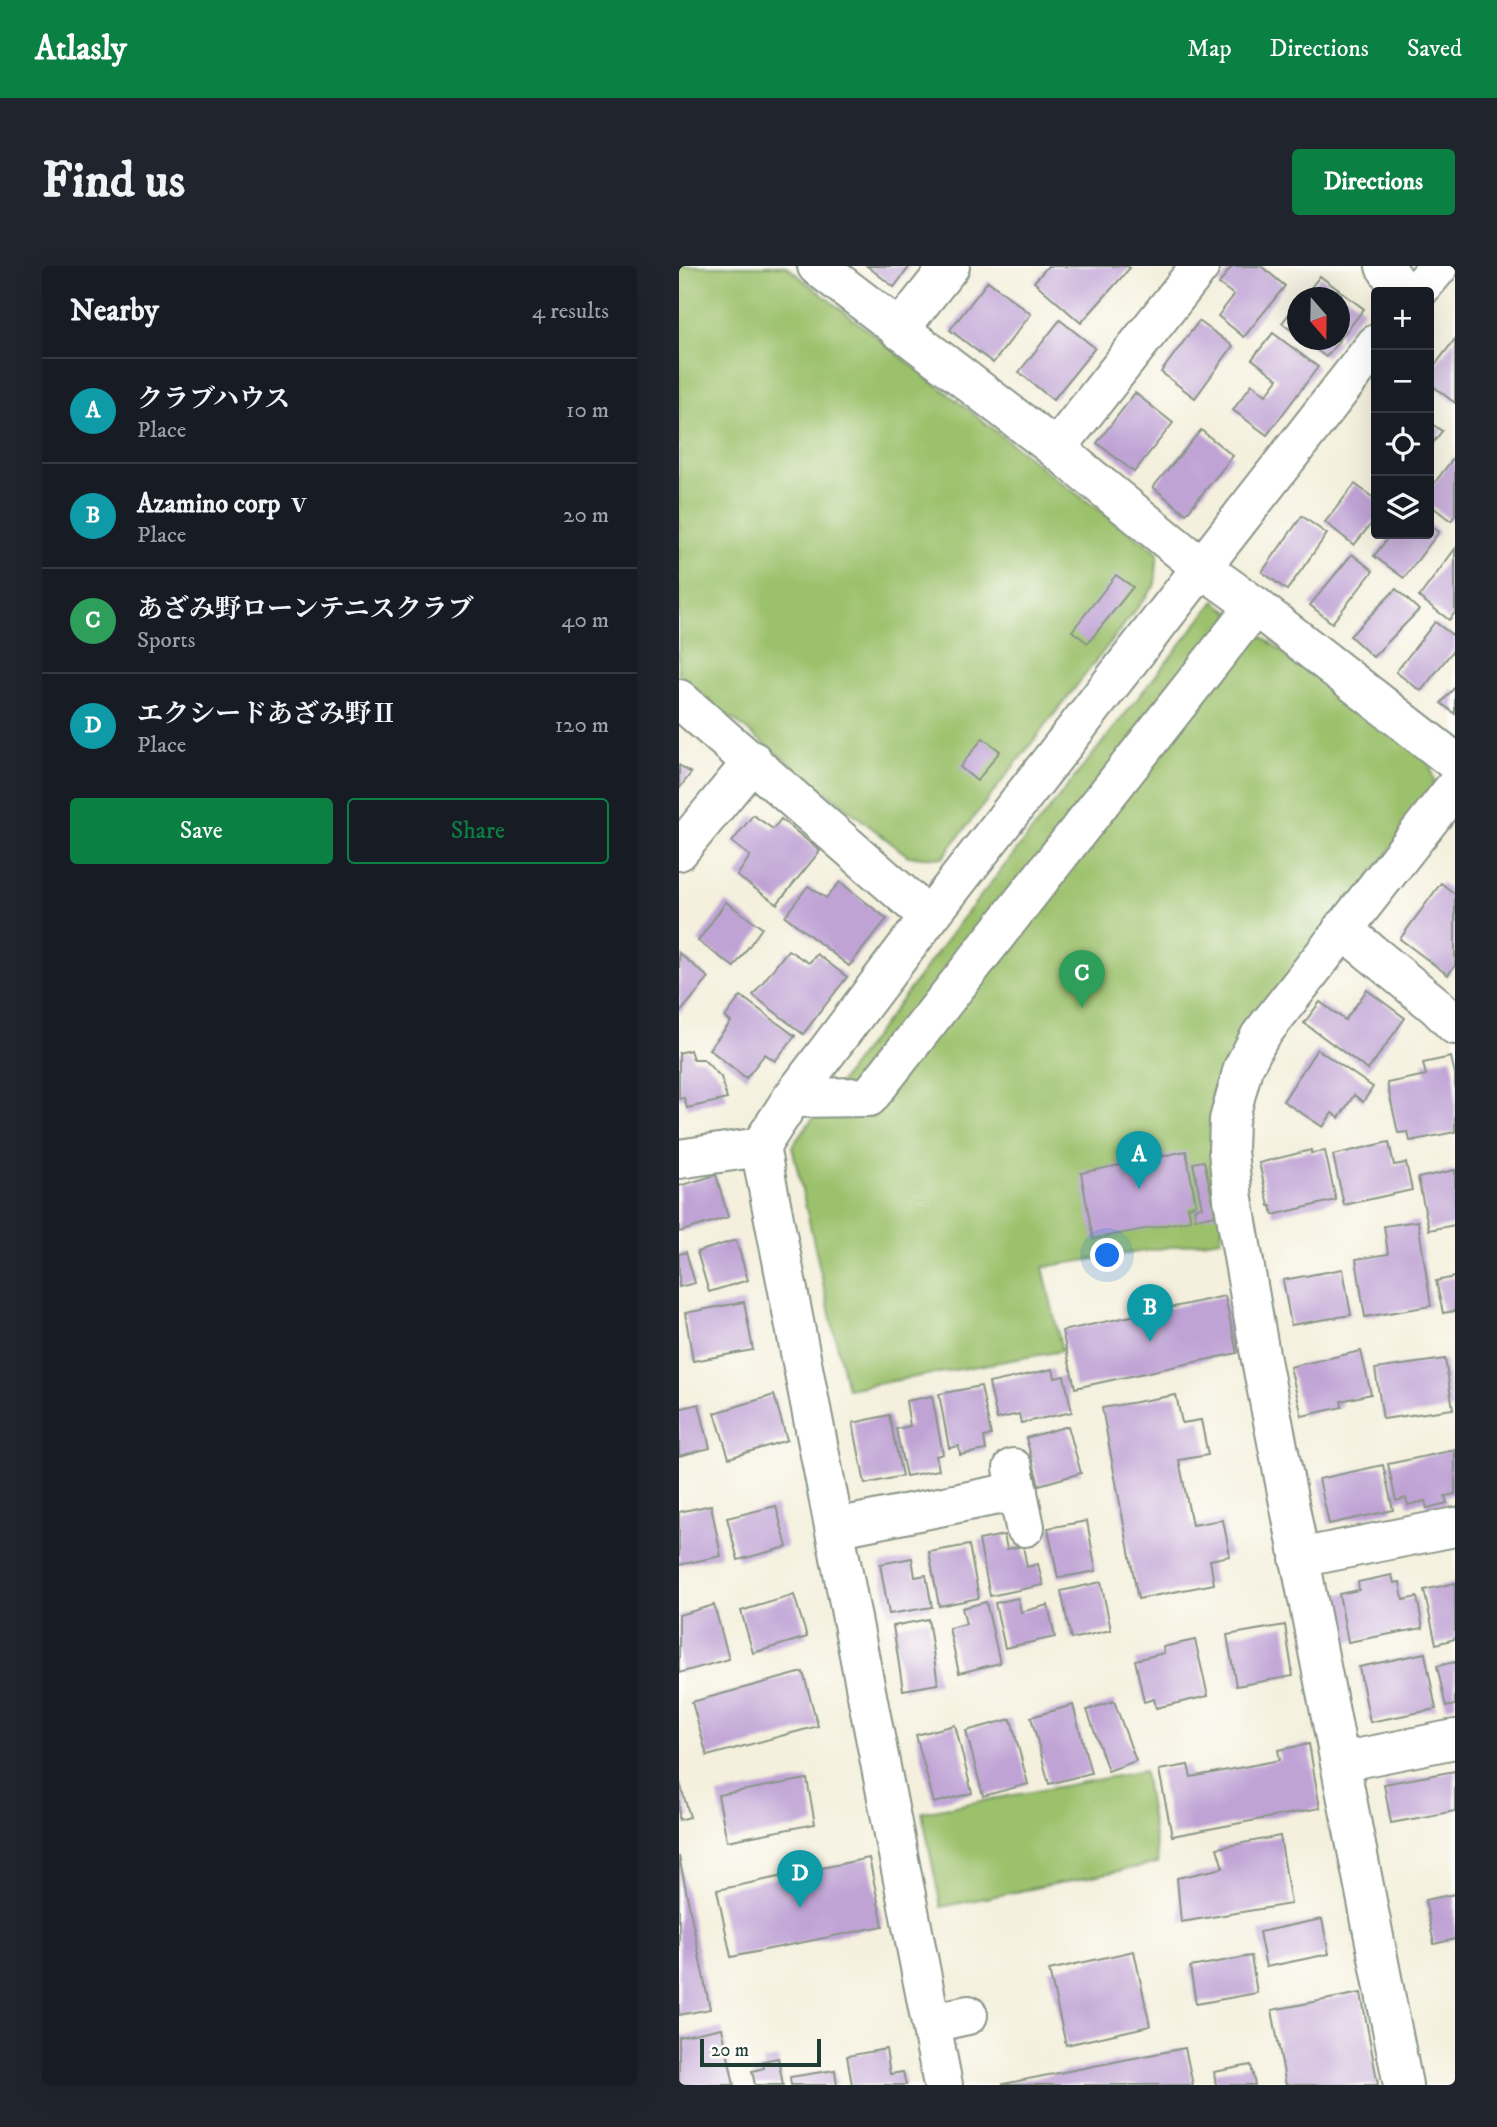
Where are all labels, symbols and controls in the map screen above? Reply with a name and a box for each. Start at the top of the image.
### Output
text: Atlasly [35,29,127,70]
text: Map [1187,34,1232,64]
text: Directions [1270,34,1369,64]
text: Saved [1407,34,1462,64]
button: Directions [1292,149,1455,215]
text: Find us [42,151,185,213]
north arrow [1287,287,1350,350]
map controls [1371,287,1434,539]
button: + [1371,287,1434,350]
text: Nearby [70,293,159,330]
text: 4 results [532,297,609,326]
button: − [1371,350,1434,413]
text: クラブハウス [137,383,290,416]
text: A [86,396,100,425]
text: 10 m [566,396,609,425]
button: locate [1371,413,1434,476]
text: Place [137,416,186,445]
button: layers [1371,476,1434,539]
text: Azamino corp ⅴ [137,488,312,521]
text: B [86,501,100,530]
text: 20 m [563,501,609,530]
text: Place [137,521,186,550]
text: あざみ野ローンテニスクラブ [137,593,473,626]
text: C [85,606,101,635]
text: 40 m [561,606,609,635]
text: Sports [137,626,195,655]
text: エクシードあざみ野Ⅱ [137,698,397,731]
text: D [84,711,102,740]
text: 120 m [555,711,609,740]
text: Place [137,731,186,760]
button: Save [70,798,333,864]
button: Share [347,798,609,864]
pin: C [1059,950,1105,1008]
pin: A [1116,1131,1162,1189]
your location [1090,1238,1124,1272]
pin: B [1127,1284,1173,1342]
pin: D [777,1850,823,1908]
scale bar [700,2036,821,2068]
text: 20 m [711,2039,749,2062]

